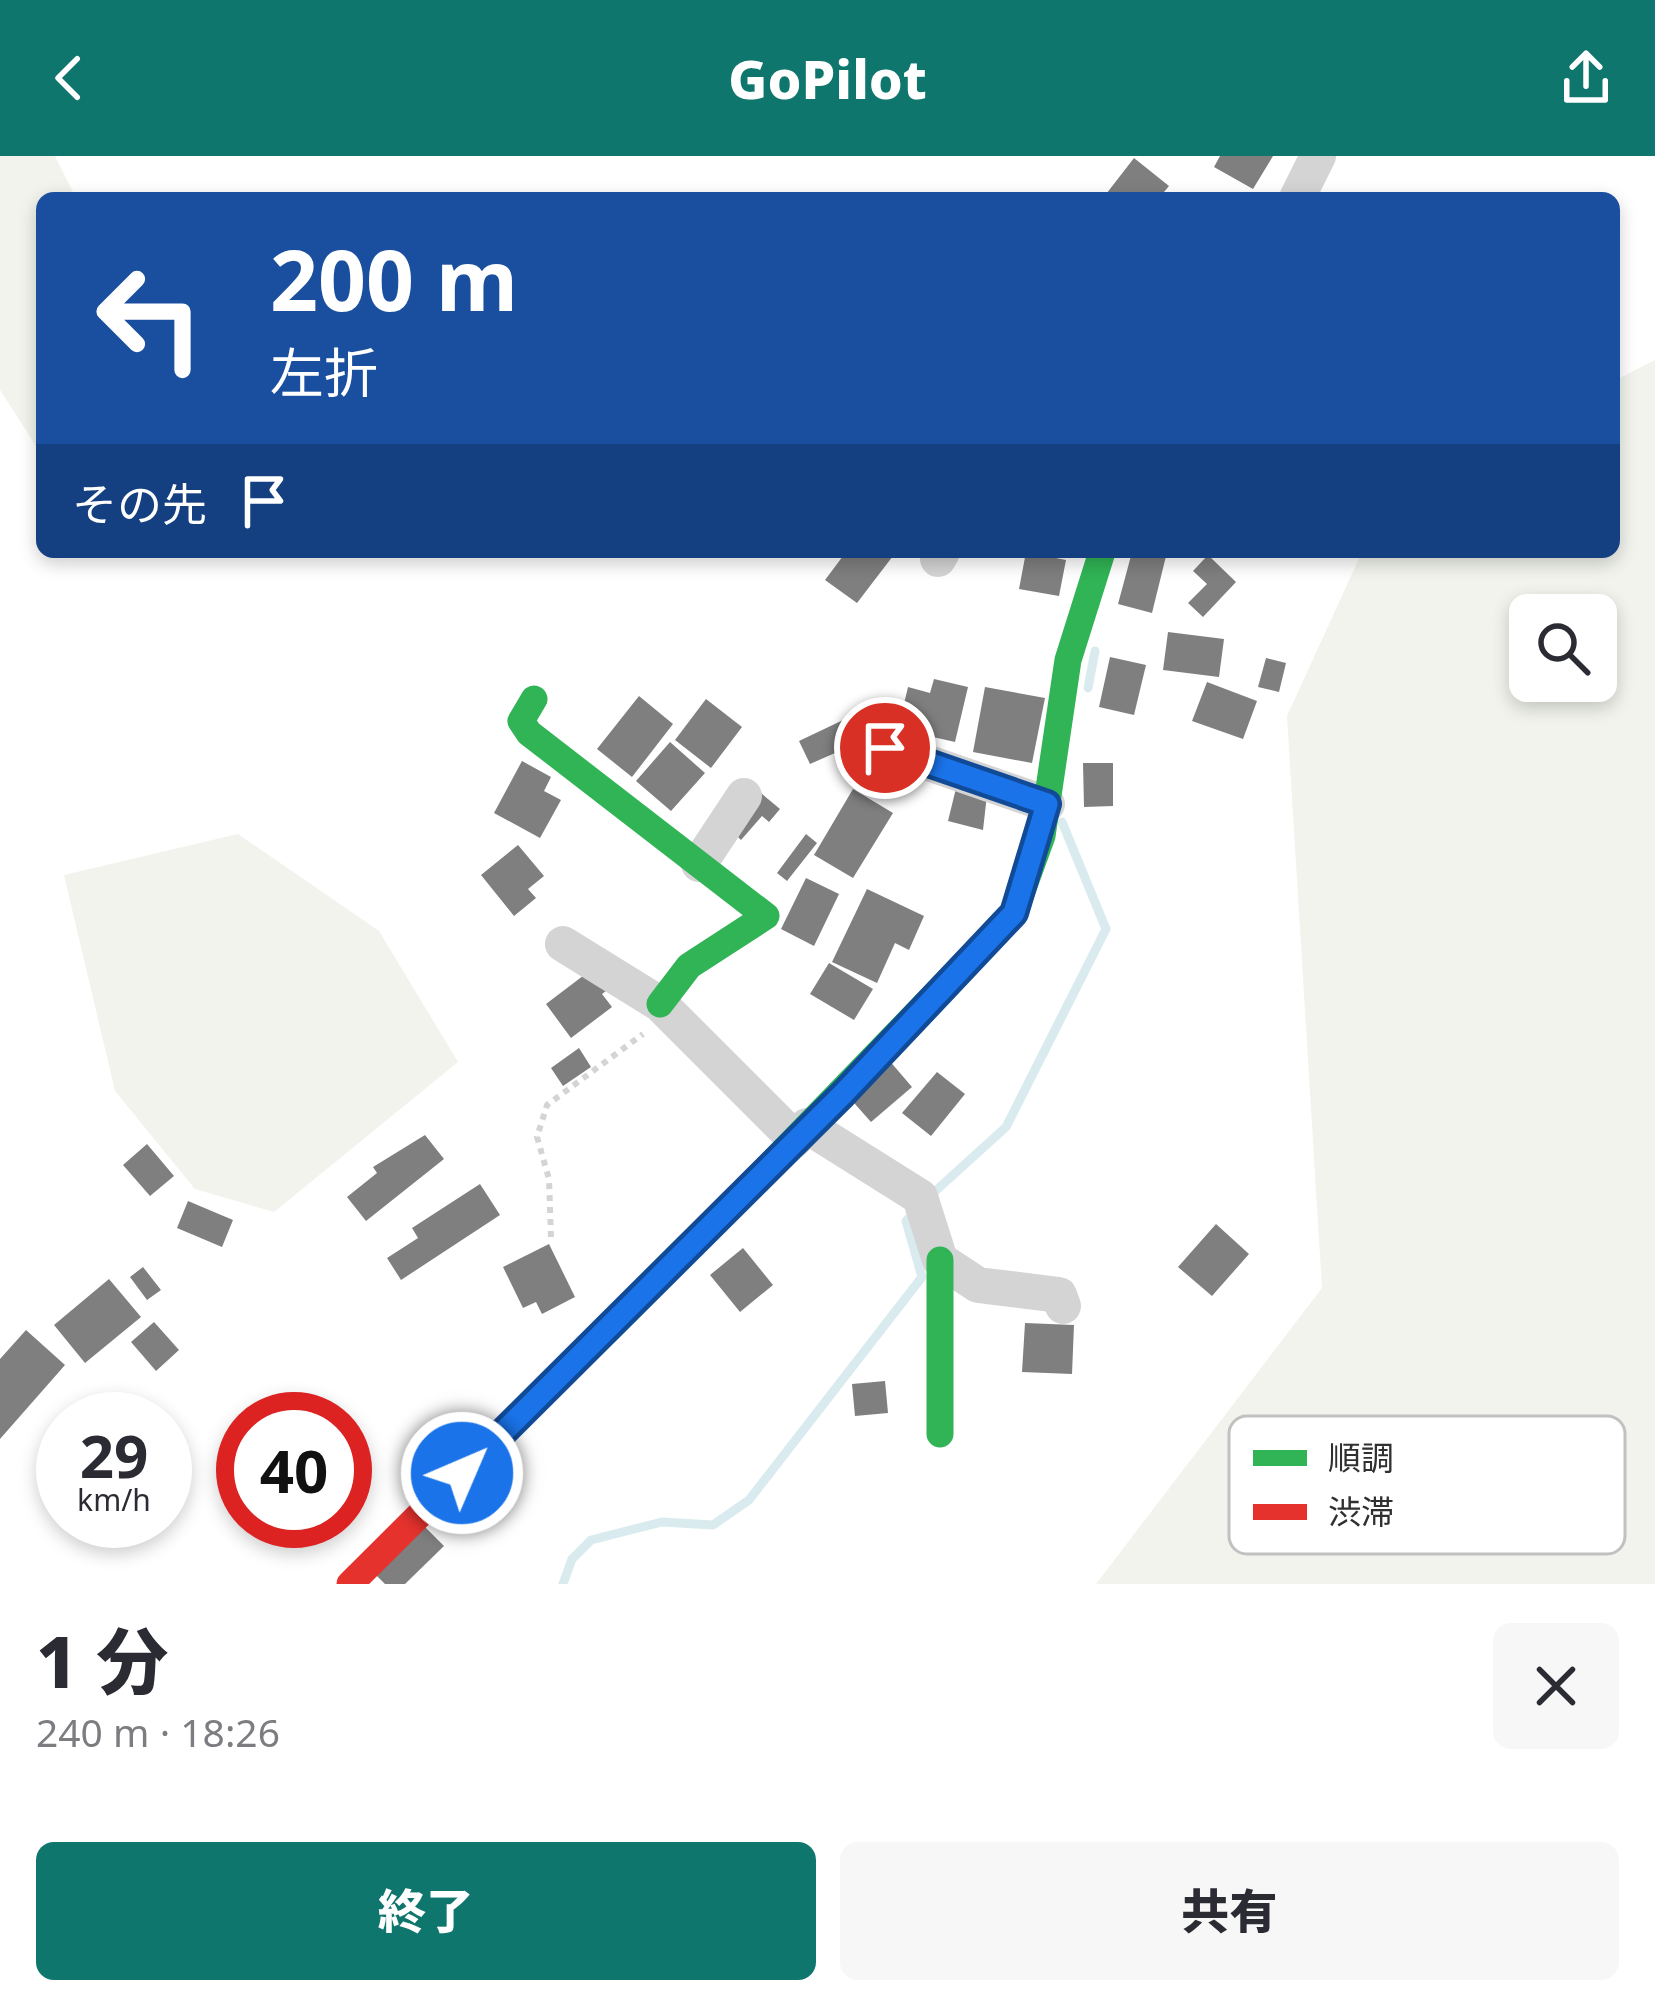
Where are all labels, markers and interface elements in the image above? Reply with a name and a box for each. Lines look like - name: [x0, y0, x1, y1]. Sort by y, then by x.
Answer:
- text: GoPilot: [728, 41, 927, 115]
- icon: back: [36, 45, 102, 111]
- icon: share: [1553, 45, 1619, 111]
- text: 200 m: [270, 221, 518, 336]
- icon: left: [72, 240, 228, 396]
- text: 左折: [270, 335, 378, 409]
- icon: arrive: [231, 468, 297, 534]
- text: その先: [72, 473, 207, 534]
- map controls: [1509, 594, 1617, 702]
- button: search: [1509, 594, 1617, 702]
- pin: [834, 697, 936, 799]
- icon: arrive: [852, 715, 918, 781]
- speed limit sign: 40: [216, 1392, 372, 1548]
- position arrow: [399, 1410, 525, 1536]
- text: 29: [80, 1414, 148, 1496]
- legend: [1229, 1416, 1625, 1554]
- text: 順調: [1328, 1435, 1394, 1480]
- text: km/h: [77, 1479, 151, 1520]
- text: 渋滞: [1328, 1489, 1394, 1534]
- text: 1 分: [36, 1611, 168, 1709]
- button: close: [1493, 1623, 1619, 1749]
- text: 240 m · 18:26: [36, 1705, 280, 1758]
- button: 終了: [36, 1842, 816, 1980]
- button: 共有: [840, 1842, 1619, 1980]

